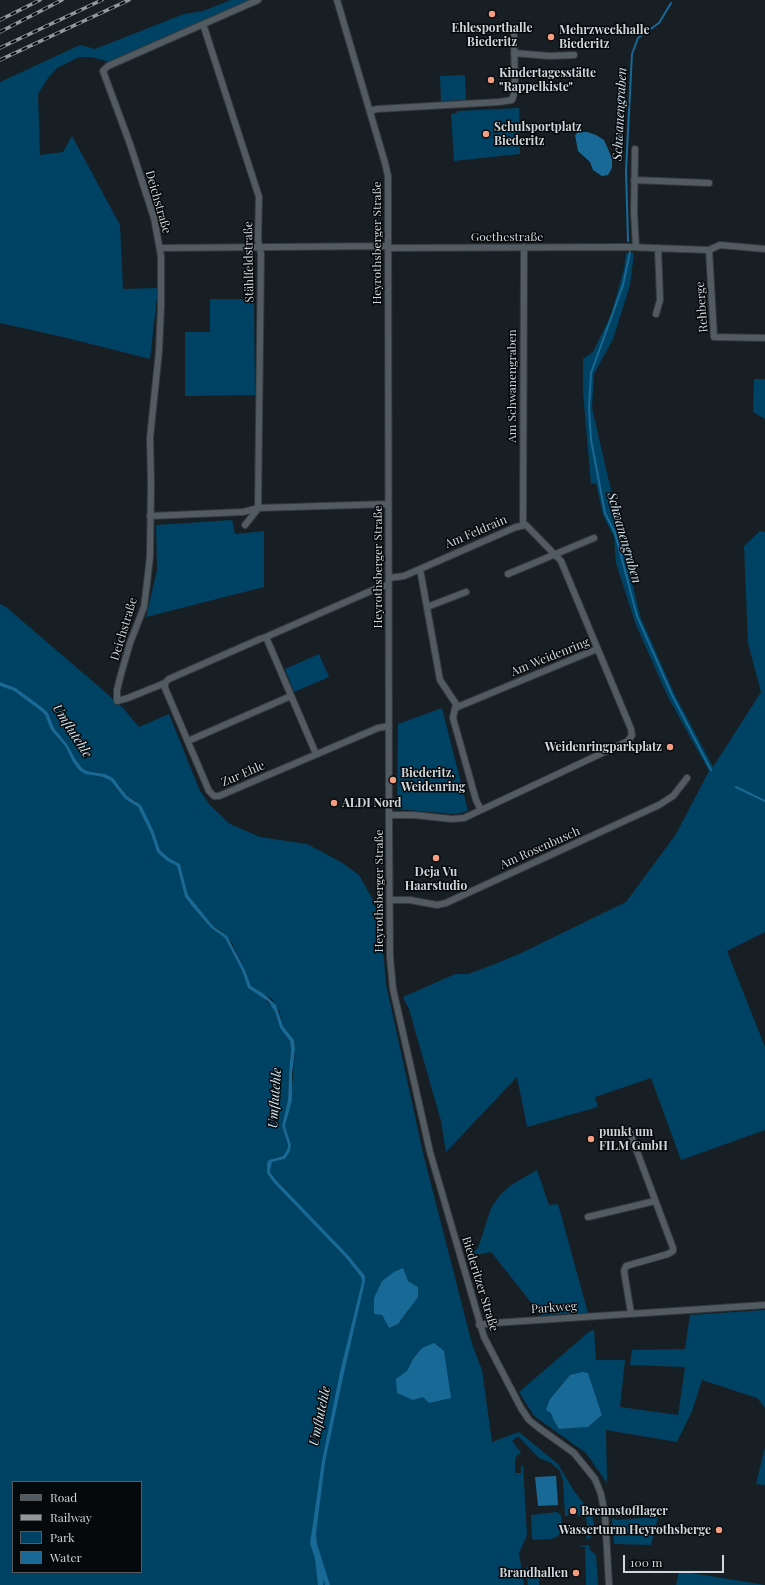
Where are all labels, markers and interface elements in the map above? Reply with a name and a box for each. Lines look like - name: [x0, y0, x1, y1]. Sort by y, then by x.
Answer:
- marker: Ehlesporthalle Biederitz: [487, 9, 497, 19]
- place label: Ehlesporthalle Biederitz: [452, 21, 532, 49]
- place label: Mehrzweckhalle Biederitz: [559, 23, 650, 51]
- marker: Mehrzweckhalle Biederitz: [546, 32, 556, 42]
- place label: Kindertagesstätte "Rappelkiste": [499, 66, 596, 94]
- water label: Schwanengraben: [610, 67, 630, 161]
- marker: Kindertagesstätte "Rappelkiste": [486, 75, 496, 85]
- place label: Schulsportplatz Biederitz: [494, 120, 582, 148]
- marker: Schulsportplatz Biederitz: [481, 129, 491, 139]
- street label: Deichstraße: [142, 169, 174, 235]
- street label: Heyrothsberger Straße: [370, 181, 384, 305]
- street label: Stählfeldstraße: [241, 221, 257, 303]
- street label: Goethestraße: [471, 230, 543, 244]
- street label: Rehberge: [693, 281, 711, 333]
- street label: Am Schwanengraben: [505, 329, 519, 443]
- water label: Schwanengraben: [604, 491, 644, 585]
- street label: Heyrothsberger Straße: [371, 505, 385, 629]
- street label: Am Feldrain: [443, 512, 509, 552]
- street label: Deichstraße: [108, 596, 140, 662]
- street label: Am Weidenring: [509, 635, 591, 679]
- water label: Umflutehle: [49, 701, 95, 761]
- place label: Weidenringparkplatz: [545, 740, 662, 754]
- marker: Weidenringparkplatz: [665, 742, 675, 752]
- street label: Zur Ehle: [219, 758, 267, 790]
- place label: Biederitz, Weidenring: [401, 766, 465, 794]
- marker: Biederitz, Weidenring: [388, 775, 398, 785]
- place label: ALDI Nord: [342, 796, 401, 810]
- marker: ALDI Nord: [329, 798, 339, 808]
- street label: Am Rosenbusch: [498, 824, 582, 872]
- street label: Heyrothsberger Straße: [372, 829, 386, 953]
- marker: Deja Vu Haarstudio: [431, 853, 441, 863]
- place label: Deja Vu Haarstudio: [405, 865, 467, 893]
- water label: Umflutehle: [265, 1067, 285, 1129]
- place label: punkt um FILM GmbH: [599, 1125, 668, 1153]
- marker: punkt um FILM GmbH: [586, 1134, 596, 1144]
- street label: Biederitzer Straße: [459, 1235, 501, 1333]
- street label: Parkweg: [530, 1299, 578, 1317]
- water label: Umflutehle: [306, 1385, 334, 1447]
- legend: [12, 1481, 142, 1573]
- text: Road: [50, 1489, 77, 1505]
- place label: Brennstofflager: [581, 1504, 668, 1518]
- marker: Brennstofflager: [568, 1506, 578, 1516]
- text: Railway: [50, 1509, 92, 1525]
- place label: Wasserturm Heyrothsberge: [559, 1523, 711, 1537]
- marker: Wasserturm Heyrothsberge: [714, 1525, 724, 1535]
- text: Park: [50, 1529, 75, 1545]
- scale bar: [625, 1547, 726, 1573]
- text: Water: [50, 1549, 82, 1565]
- text: 100 m: [630, 1554, 662, 1570]
- place label: Brandhallen: [499, 1566, 568, 1580]
- marker: Brandhallen: [571, 1568, 581, 1578]

